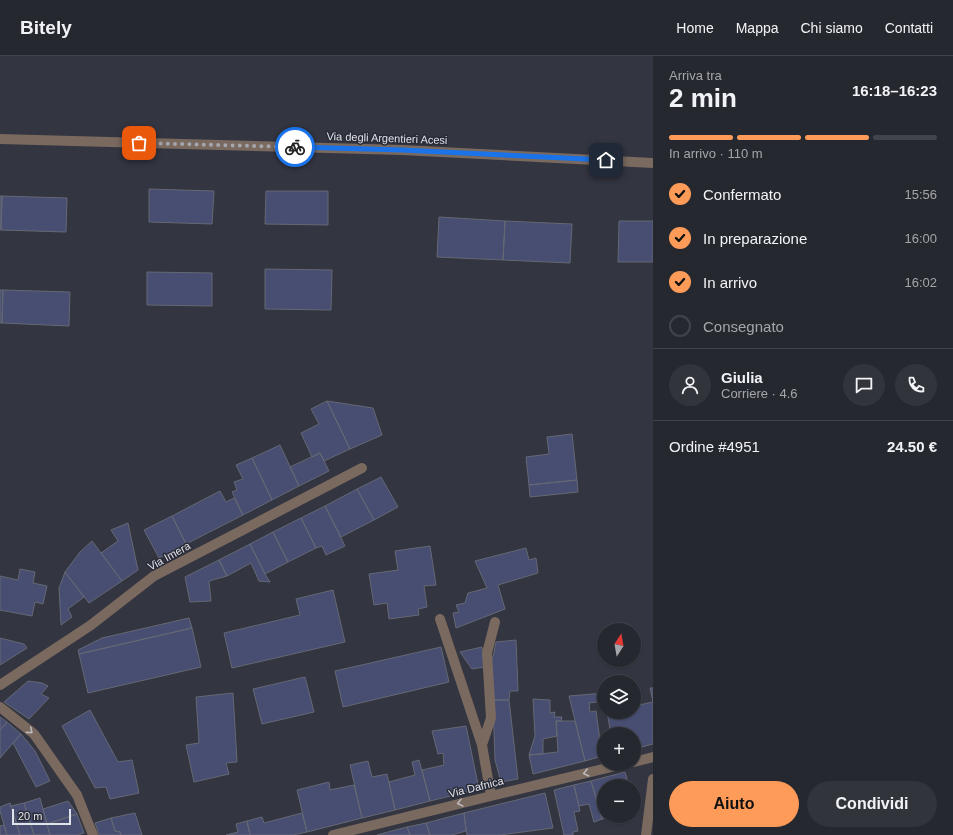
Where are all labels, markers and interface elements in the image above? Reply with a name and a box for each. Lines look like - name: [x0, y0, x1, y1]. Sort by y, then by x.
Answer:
- text: Bitely: [20, 17, 72, 38]
- text: Home: [676, 20, 714, 36]
- text: Mappa: [736, 20, 779, 36]
- text: Chi siamo: [801, 20, 863, 36]
- text: Contatti: [885, 20, 933, 36]
- text: Arriva tra: [669, 68, 722, 83]
- text: 16:18–16:23: [852, 82, 937, 99]
- text: 2 min: [669, 83, 737, 113]
- pin: [122, 126, 156, 160]
- courier: [275, 127, 315, 167]
- street label: Via degli Argentieri Acesi: [326, 130, 448, 146]
- icon: bag: [128, 132, 150, 154]
- icon: bike: [284, 136, 306, 158]
- pin: [589, 143, 623, 177]
- text: In arrivo · 110 m: [669, 146, 763, 161]
- icon: home: [595, 149, 617, 171]
- icon: check: [669, 183, 691, 205]
- text: Confermato: [703, 186, 781, 203]
- text: 15:56: [904, 187, 937, 202]
- icon: check: [669, 227, 691, 249]
- text: In preparazione: [703, 230, 807, 247]
- text: 16:00: [904, 231, 937, 246]
- icon: check: [669, 271, 691, 293]
- text: In arrivo: [703, 274, 757, 291]
- text: 16:02: [904, 275, 937, 290]
- text: Consegnato: [703, 318, 784, 335]
- button: person: [669, 364, 711, 406]
- button: chat: [843, 364, 885, 406]
- button: phone: [895, 364, 937, 406]
- text: Giulia: [721, 369, 763, 386]
- text: Corriere · 4.6: [721, 386, 798, 401]
- text: Ordine #4951: [669, 438, 760, 455]
- text: 24.50 €: [887, 438, 937, 455]
- street label: Via Imera: [146, 539, 193, 573]
- north arrow: [597, 623, 641, 667]
- map controls: [597, 623, 641, 823]
- button: layers: [597, 675, 641, 719]
- one-way arrow: [25, 727, 33, 734]
- button: +: [597, 727, 641, 771]
- one-way arrow: [583, 768, 590, 777]
- street label: Via Dafnica: [447, 774, 505, 800]
- button: −: [597, 779, 641, 823]
- button: Aiuto: [669, 781, 799, 827]
- button: Condividi: [807, 781, 937, 827]
- one-way arrow: [457, 799, 463, 807]
- scale bar: [12, 807, 71, 826]
- text: 20 m: [18, 810, 42, 822]

